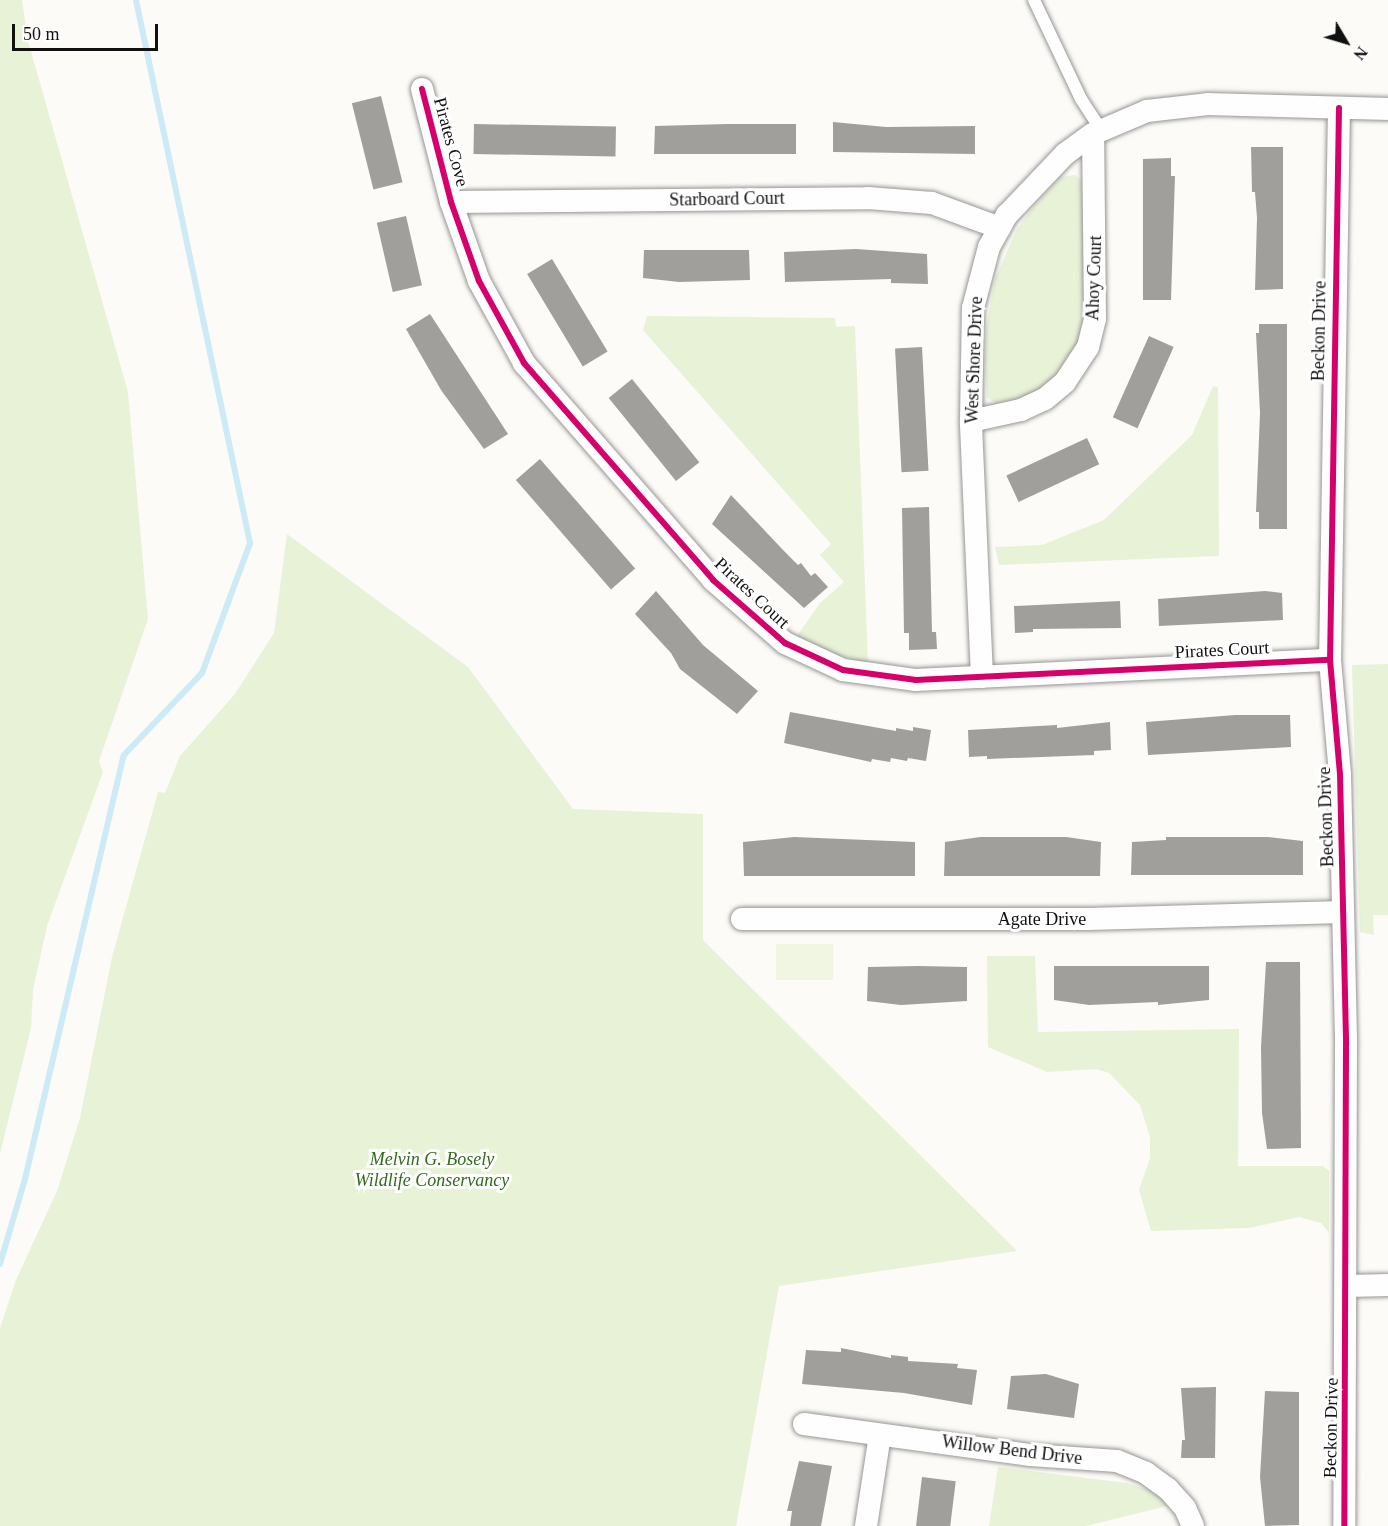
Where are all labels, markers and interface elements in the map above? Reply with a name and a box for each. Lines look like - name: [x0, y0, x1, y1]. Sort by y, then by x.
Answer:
- scale bar: [15, 12, 160, 50]
- north arrow: [1316, 12, 1376, 72]
- text: 50 m: [23, 24, 60, 44]
- text: N: [1350, 44, 1371, 63]
- street label: Pirates Cove: [429, 95, 473, 189]
- street label: Starboard Court: [669, 187, 785, 211]
- street label: Ahoy Court: [1082, 235, 1106, 321]
- street label: Beckon Drive: [1307, 281, 1331, 381]
- street label: West Shore Drive: [961, 296, 987, 424]
- street label: Pirates Court: [710, 553, 794, 633]
- street label: Pirates Court: [1174, 637, 1270, 663]
- street label: Beckon Drive: [1313, 766, 1339, 868]
- street label: Agate Drive: [998, 908, 1086, 930]
- park label: Melvin G. Bosely Wildlife Conservancy: [355, 1149, 509, 1192]
- street label: Beckon Drive: [1319, 1378, 1343, 1478]
- street label: Willow Bend Drive: [941, 1431, 1083, 1469]

